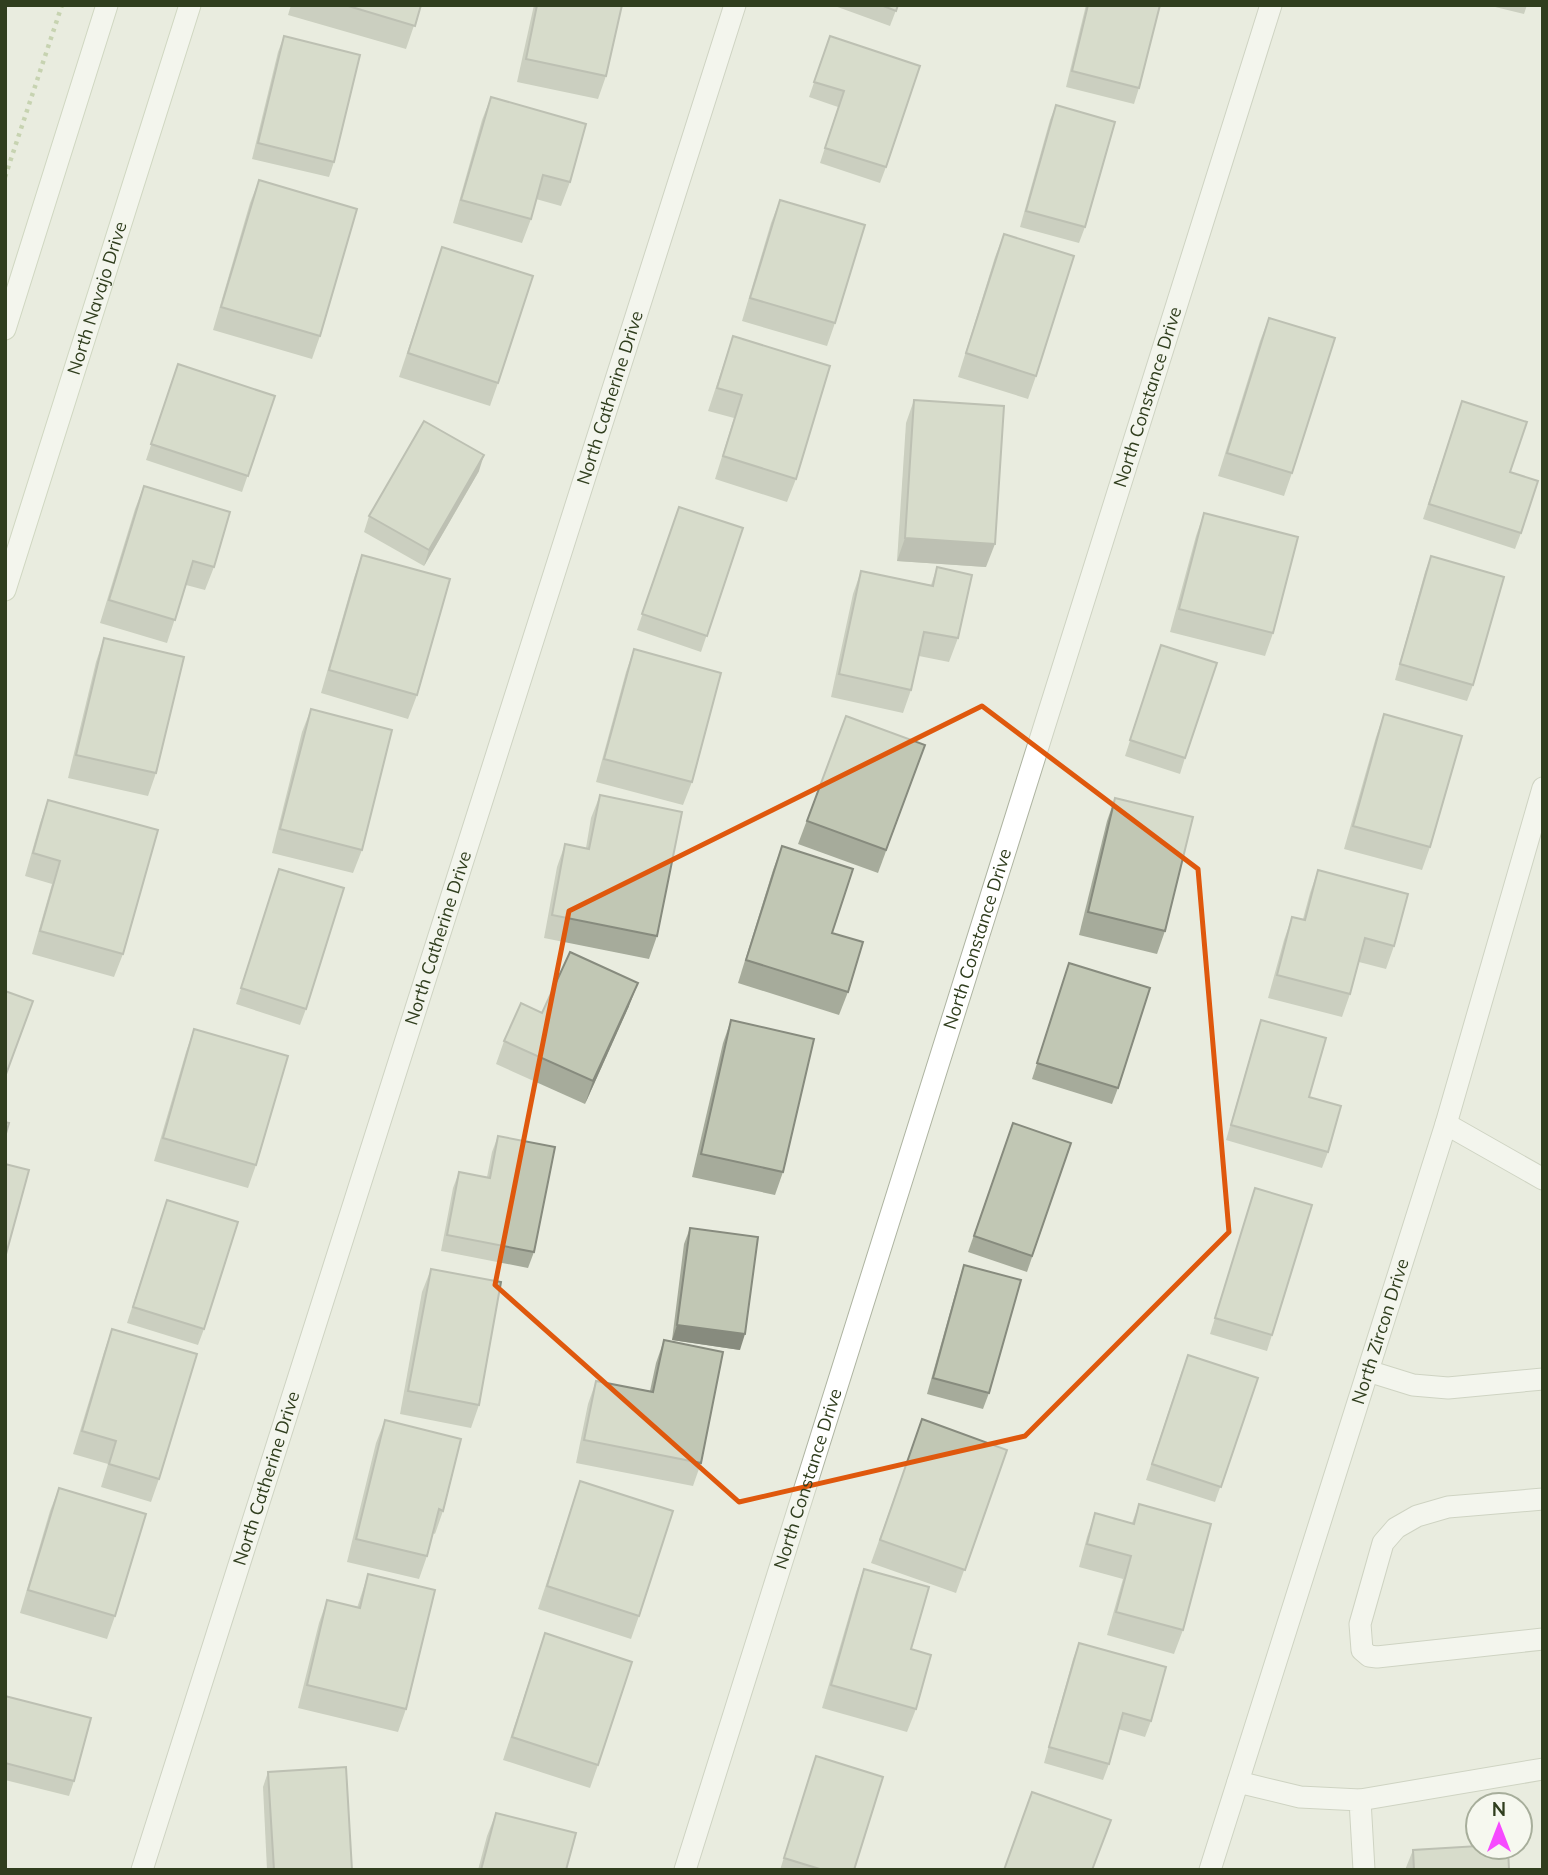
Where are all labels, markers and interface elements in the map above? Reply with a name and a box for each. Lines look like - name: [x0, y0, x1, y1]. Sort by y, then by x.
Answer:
- street label: North Navajo Drive: [62, 219, 132, 378]
- street label: North Constance Drive: [1108, 304, 1187, 490]
- street label: North Catherine Drive: [571, 308, 648, 487]
- street label: North Constance Drive: [938, 846, 1016, 1032]
- street label: North Catherine Drive: [399, 848, 476, 1028]
- street label: North Zircon Drive: [1346, 1255, 1414, 1407]
- street label: North Constance Drive: [768, 1386, 847, 1572]
- street label: North Catherine Drive: [228, 1388, 304, 1568]
- north arrow: [1464, 1791, 1534, 1861]
- text: N: [1492, 1797, 1506, 1821]

